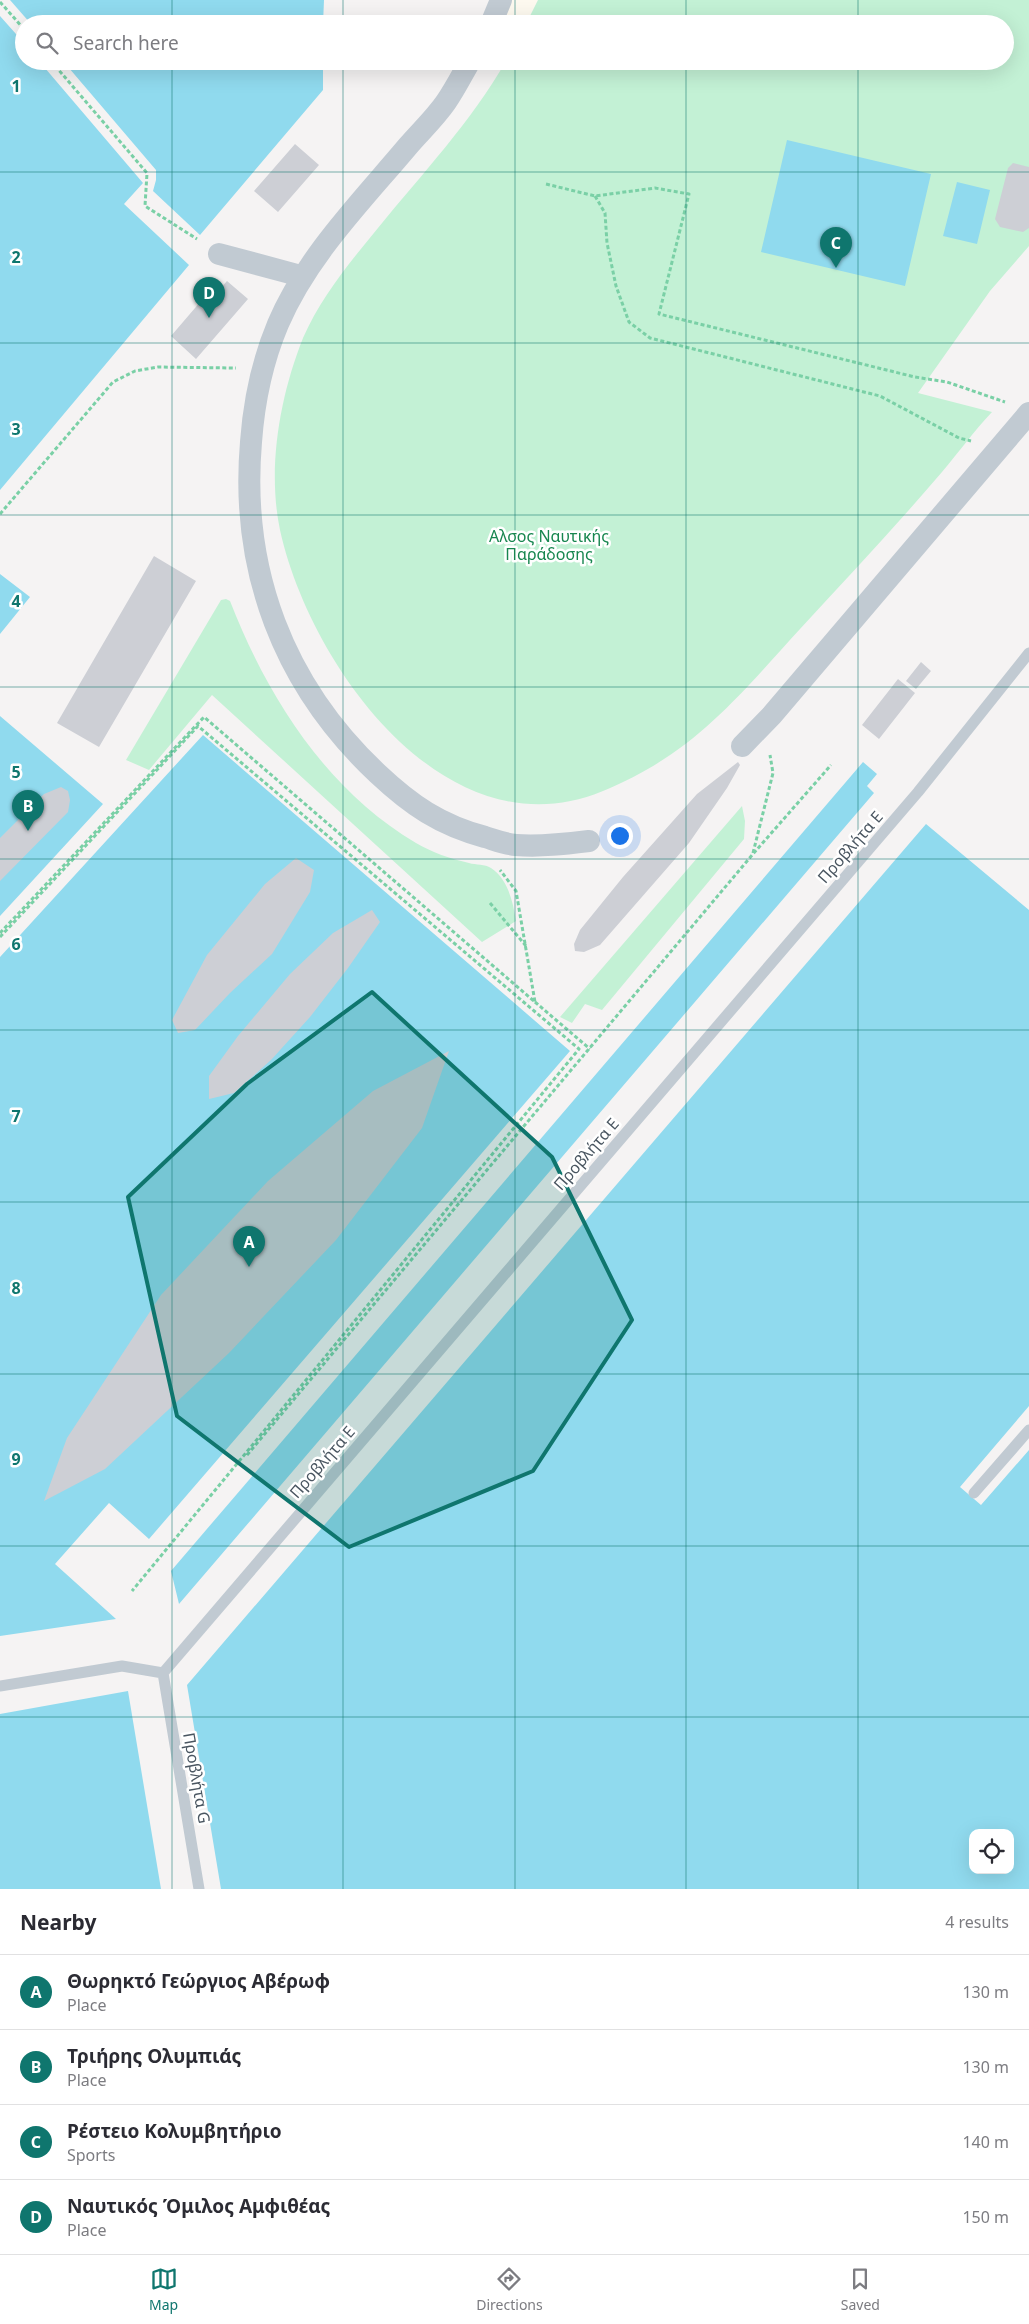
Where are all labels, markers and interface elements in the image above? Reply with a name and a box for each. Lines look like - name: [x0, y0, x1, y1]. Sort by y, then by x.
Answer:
- search box: [15, 15, 1014, 70]
- icon: search: [33, 29, 61, 57]
- text: Search here: [73, 30, 179, 56]
- text: 1: [11, 75, 21, 97]
- pin: C: [820, 227, 852, 268]
- text: 2: [11, 246, 21, 268]
- pin: D: [193, 277, 225, 318]
- text: 3: [11, 418, 21, 440]
- park label: Αλσος Ναυτικής Παράδοσης: [489, 525, 609, 565]
- text: 4: [11, 590, 21, 612]
- text: 5: [11, 761, 21, 783]
- pin: B: [12, 790, 44, 831]
- street label: Προβλήτα E: [812, 806, 888, 888]
- your location: [607, 823, 633, 849]
- text: 6: [11, 933, 21, 955]
- text: 7: [11, 1105, 21, 1127]
- street label: Προβλήτα E: [548, 1113, 624, 1195]
- pin: A: [233, 1226, 265, 1267]
- text: 8: [11, 1277, 21, 1299]
- street label: Προβλήτα E: [284, 1421, 360, 1503]
- text: 9: [11, 1448, 21, 1470]
- street label: Προβλήτα G: [178, 1731, 216, 1825]
- map controls: [969, 1829, 1014, 1874]
- button: locate: [969, 1829, 1014, 1874]
- text: Nearby: [20, 1908, 96, 1936]
- text: 4 results: [945, 1911, 1009, 1933]
- text: Θωρηκτό Γεώργιος Αβέρωφ: [67, 1968, 330, 1994]
- text: A: [30, 1981, 42, 2003]
- text: 130 m: [962, 1981, 1009, 2003]
- text: Place: [67, 1994, 107, 2016]
- text: Τριήρης Ολυμπιάς: [67, 2043, 241, 2069]
- text: B: [31, 2056, 41, 2078]
- text: 130 m: [962, 2056, 1009, 2078]
- text: Place: [67, 2069, 107, 2091]
- text: Ρέστειο Κολυμβητήριο: [67, 2118, 282, 2144]
- text: C: [31, 2131, 41, 2153]
- text: 140 m: [962, 2131, 1009, 2153]
- text: Sports: [67, 2144, 115, 2166]
- text: Ναυτικός Όμιλος Αμφιθέας: [67, 2193, 330, 2219]
- text: D: [30, 2206, 42, 2228]
- text: 150 m: [962, 2206, 1009, 2228]
- text: Place: [67, 2219, 107, 2241]
- tab: Map: [149, 2265, 178, 2314]
- tab: Directions: [476, 2265, 543, 2314]
- tab: Saved: [841, 2265, 880, 2314]

